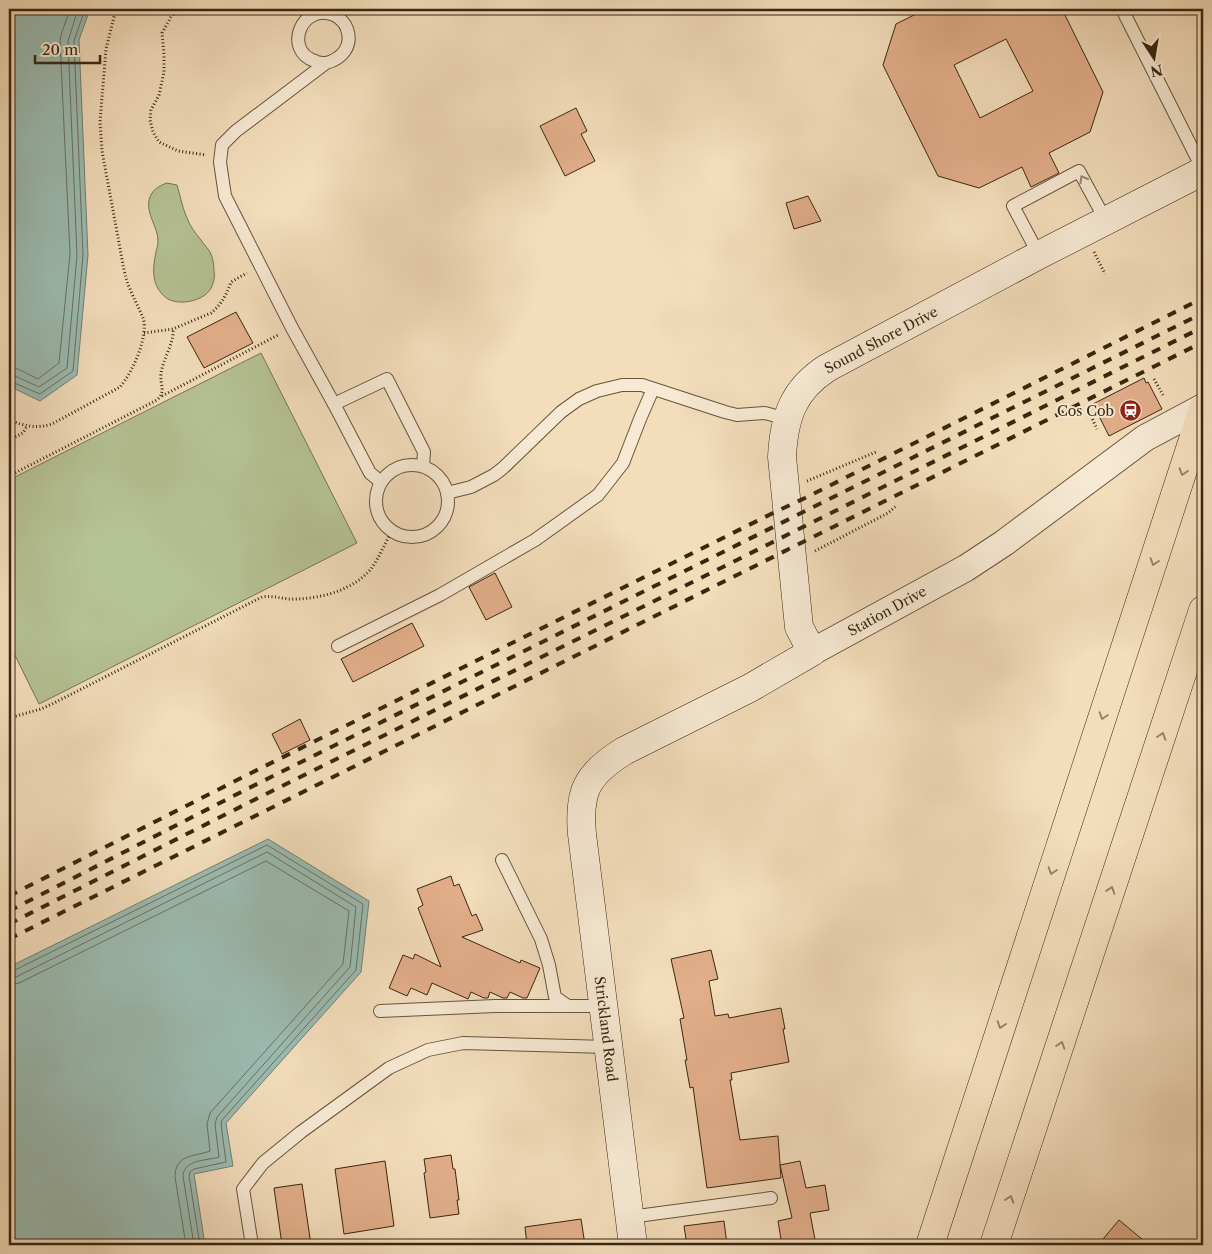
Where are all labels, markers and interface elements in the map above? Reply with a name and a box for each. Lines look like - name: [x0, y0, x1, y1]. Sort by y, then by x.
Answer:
- scale bar: [35, 32, 100, 64]
- north arrow: [1130, 32, 1180, 82]
- text: 20 m: [42, 40, 78, 59]
- text: N: [1149, 61, 1165, 81]
- one-way arrow: [1079, 175, 1089, 184]
- street label: Sound Shore Drive: [821, 302, 941, 378]
- station icon: Cos Cob: [1118, 399, 1142, 423]
- place label: Cos Cob: [1057, 402, 1114, 420]
- one-way arrow: [1179, 467, 1189, 475]
- one-way arrow: [1149, 557, 1159, 566]
- street label: Station Drive: [844, 582, 930, 640]
- one-way arrow: [1099, 712, 1109, 720]
- one-way arrow: [1156, 732, 1166, 741]
- one-way arrow: [1048, 866, 1058, 874]
- one-way arrow: [1106, 887, 1116, 895]
- street label: Strickland Road: [591, 975, 621, 1083]
- one-way arrow: [997, 1020, 1007, 1029]
- one-way arrow: [1055, 1041, 1065, 1049]
- one-way arrow: [1004, 1195, 1014, 1204]

